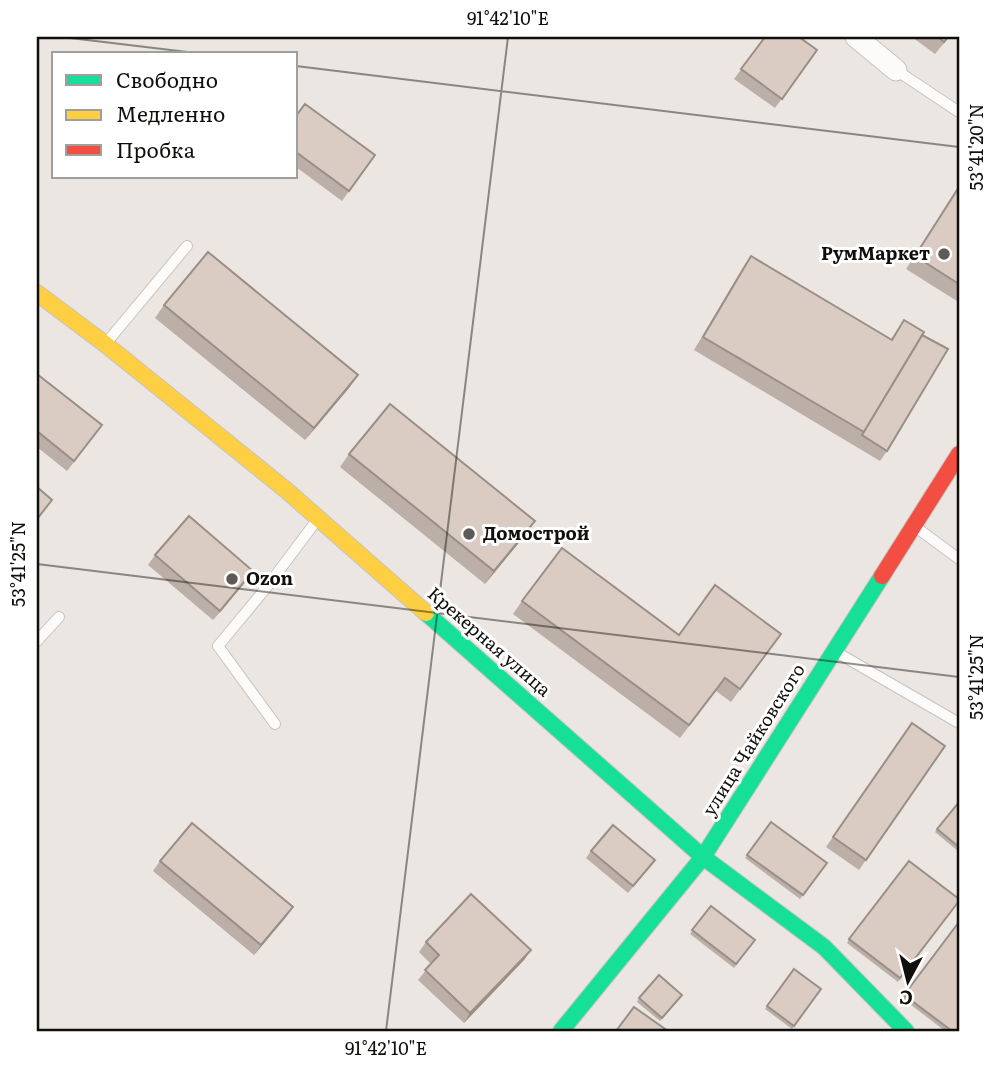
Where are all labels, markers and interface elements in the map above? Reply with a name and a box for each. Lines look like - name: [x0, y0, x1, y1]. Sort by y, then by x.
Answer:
- text: 91°42'10"E: [467, 4, 549, 31]
- legend: [52, 52, 298, 178]
- text: Свободно: [116, 63, 218, 94]
- text: Медленно: [116, 97, 225, 128]
- text: 53°41'20"N: [962, 103, 989, 191]
- text: Пробка: [116, 133, 196, 164]
- place label: РумМаркет: [821, 239, 930, 266]
- marker: РумМаркет: [936, 246, 952, 262]
- place label: Домострой: [483, 519, 590, 546]
- text: 53°41'25"N: [4, 521, 31, 607]
- marker: Домострой: [461, 526, 477, 542]
- place label: Ozon: [246, 564, 293, 591]
- marker: Ozon: [224, 571, 240, 587]
- street label: Крекерная улица: [422, 580, 558, 702]
- text: 53°41'25"N: [962, 634, 989, 720]
- street label: улица Чайковского: [695, 658, 811, 821]
- north arrow: [874, 946, 944, 1016]
- text: С: [897, 984, 914, 1014]
- text: 91°42'10"E: [345, 1034, 427, 1061]

